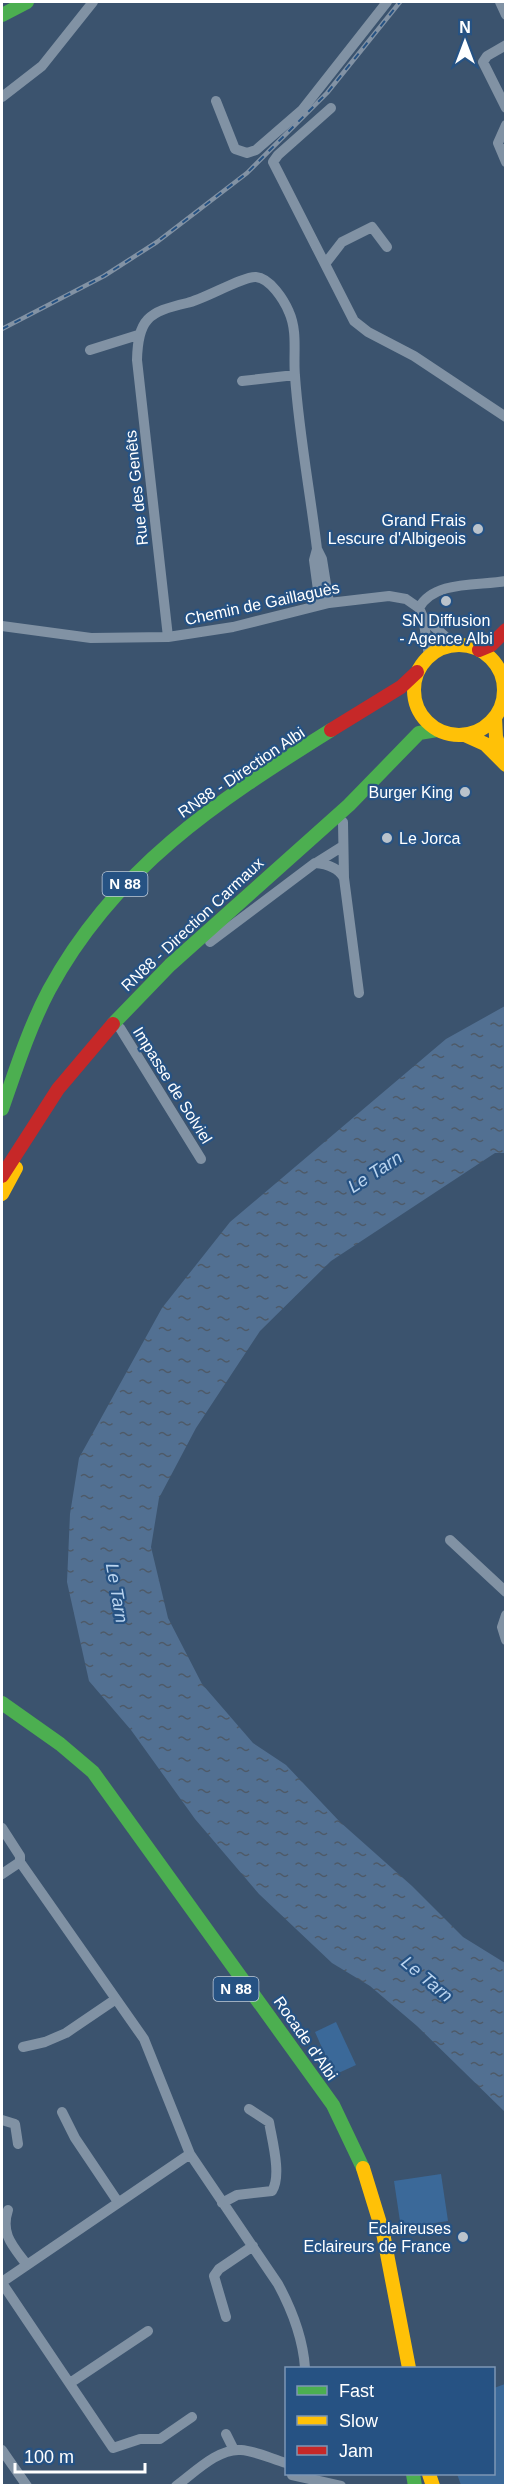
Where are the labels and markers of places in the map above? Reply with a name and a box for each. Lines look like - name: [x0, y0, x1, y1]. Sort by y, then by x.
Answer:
- place label: Grand Frais Lescure d'Albigeois: [328, 512, 466, 547]
- marker: Grand Frais Lescure d'Albigeois: [471, 522, 485, 536]
- marker: SN Diffusion - Agence Albi: [439, 594, 453, 608]
- place label: SN Diffusion - Agence Albi: [399, 612, 493, 647]
- place label: Burger King: [369, 784, 453, 801]
- marker: Burger King: [458, 785, 472, 799]
- place label: Le Jorca: [399, 830, 460, 847]
- marker: Le Jorca: [380, 831, 394, 845]
- place label: Eclaireuses Eclaireurs de France: [303, 2220, 451, 2255]
- marker: Eclaireuses Eclaireurs de France: [456, 2230, 470, 2244]

